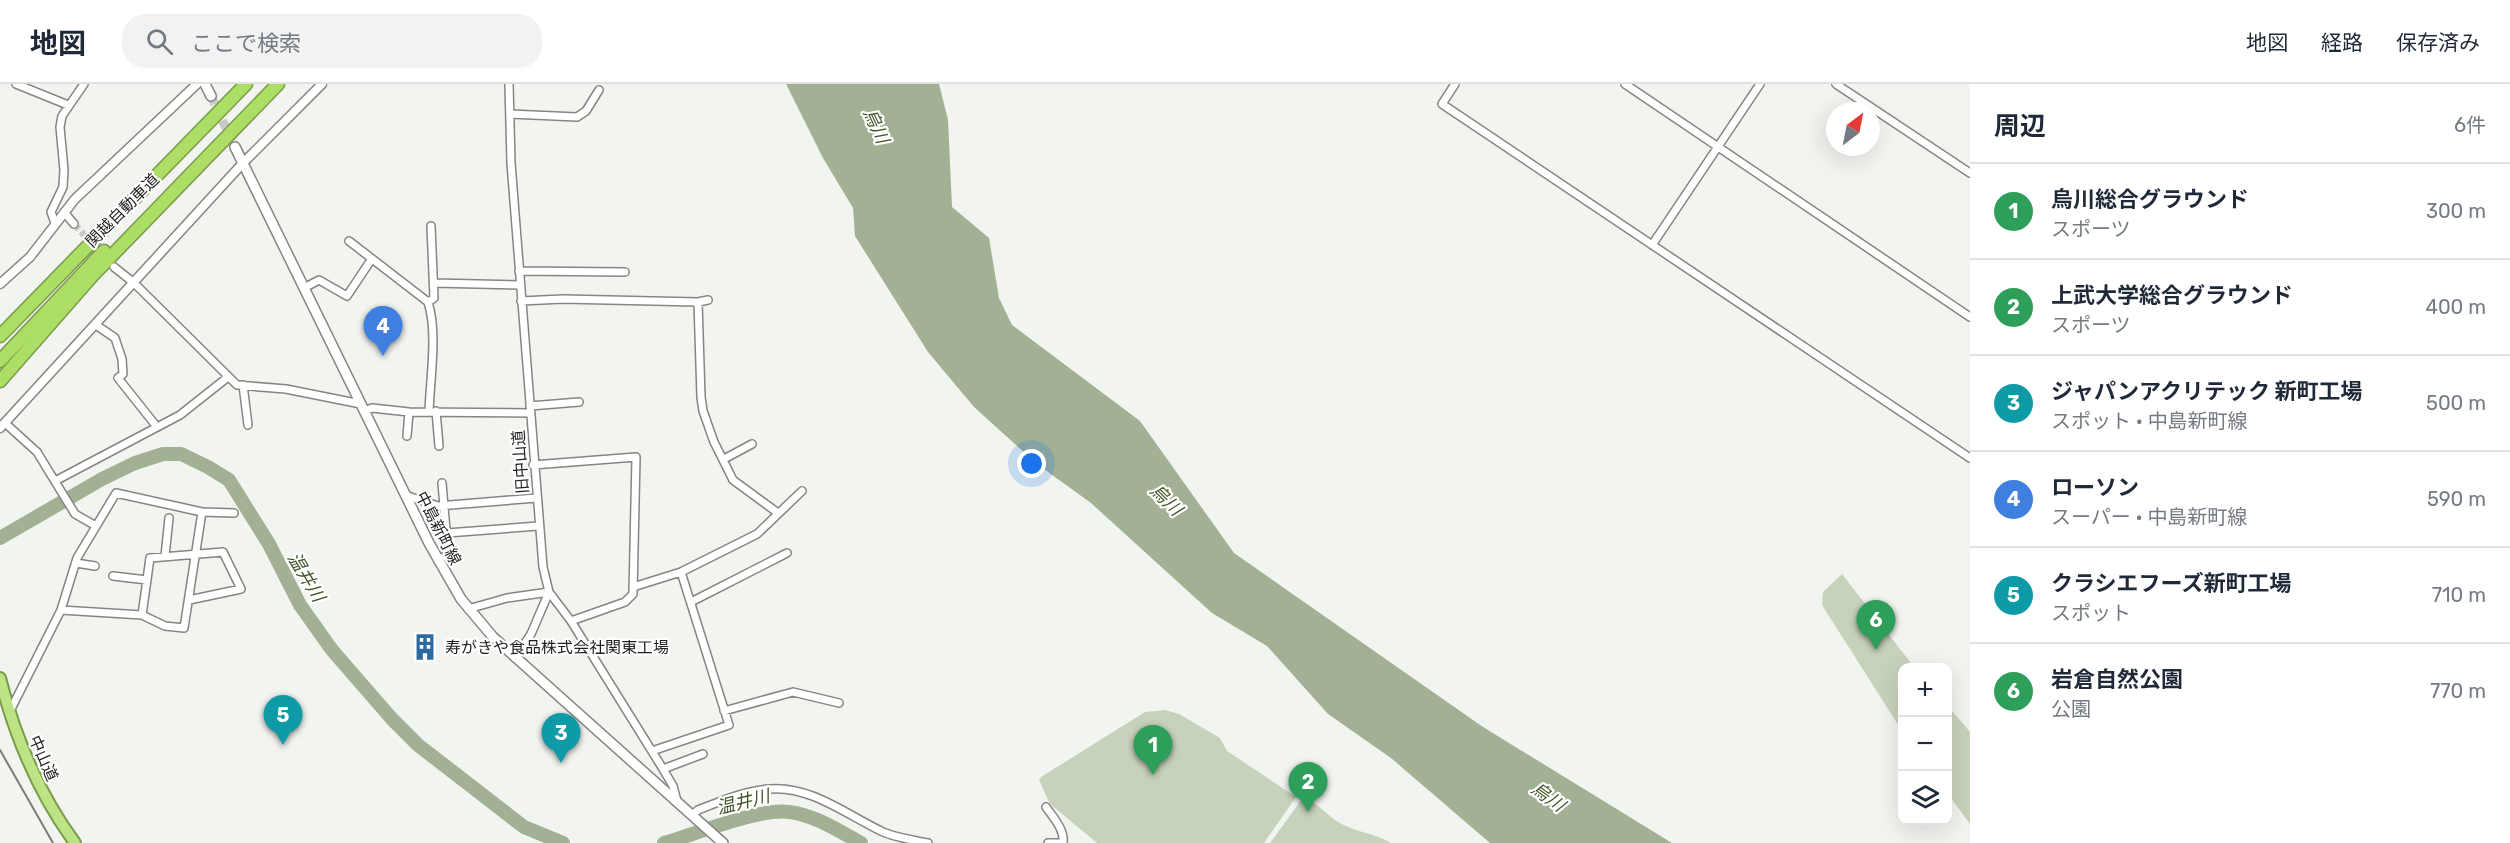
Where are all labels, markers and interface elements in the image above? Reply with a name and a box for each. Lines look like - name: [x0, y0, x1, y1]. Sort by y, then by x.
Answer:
- search box: [122, 14, 542, 68]
- icon: search: [143, 25, 176, 58]
- text: 地図: [30, 27, 86, 60]
- text: ここで検索: [191, 30, 301, 57]
- text: 地図: [2246, 30, 2288, 55]
- text: 経路: [2321, 30, 2363, 55]
- text: 保存済み: [2396, 30, 2480, 55]
- north arrow: [1826, 102, 1880, 156]
- water label: 烏川: [858, 105, 894, 149]
- text: 周辺: [1994, 111, 2046, 142]
- text: 6件: [2454, 113, 2486, 137]
- street label: 関越自動車道: [82, 170, 163, 251]
- text: 烏川総合グラウンド: [2051, 186, 2249, 213]
- text: 1: [2009, 199, 2018, 223]
- text: 300 m: [2426, 199, 2486, 223]
- text: スポーツ: [2051, 217, 2131, 241]
- text: 上武大学総合グラウンド: [2051, 282, 2293, 309]
- text: 2: [2007, 295, 2020, 319]
- text: 400 m: [2426, 295, 2486, 319]
- pin: 4: [364, 306, 403, 356]
- text: スポーツ: [2051, 313, 2131, 337]
- text: ジャパンアクリテック 新町工場: [2051, 378, 2363, 405]
- text: 3: [2007, 391, 2020, 415]
- text: 500 m: [2426, 391, 2486, 415]
- text: スポット · 中島新町線: [2051, 409, 2247, 433]
- street label: 旧中山道: [509, 429, 532, 495]
- your location: [1017, 449, 1046, 478]
- text: ローソン: [2051, 474, 2139, 501]
- water label: 烏川: [1145, 480, 1188, 522]
- text: 4: [2007, 487, 2020, 511]
- text: 590 m: [2427, 487, 2486, 511]
- street label: 中島新町線: [412, 488, 465, 568]
- text: スーパー · 中島新町線: [2051, 505, 2247, 529]
- water label: 温井川: [283, 548, 330, 608]
- text: クラシエフーズ新町工場: [2051, 570, 2291, 597]
- text: 5: [2007, 583, 2020, 607]
- text: 710 m: [2432, 583, 2486, 607]
- pin: 6: [1856, 600, 1896, 650]
- text: スポット: [2051, 601, 2131, 625]
- building icon: 寿がきや食品株式会社関東工場: [410, 632, 440, 662]
- place label: 寿がきや食品株式会社関東工場: [445, 638, 669, 657]
- map controls: [1898, 663, 1952, 825]
- button: +: [1898, 663, 1952, 717]
- text: 岩倉自然公園: [2051, 666, 2183, 693]
- text: 6: [2007, 679, 2020, 703]
- text: 770 m: [2430, 679, 2486, 703]
- pin: 5: [264, 696, 302, 745]
- text: 公園: [2051, 697, 2091, 721]
- pin: 3: [542, 714, 580, 763]
- button: −: [1898, 717, 1952, 771]
- pin: 1: [1134, 726, 1172, 775]
- street label: 中山道: [25, 732, 62, 784]
- pin: 2: [1288, 762, 1328, 812]
- button: layers: [1898, 771, 1952, 825]
- water label: 烏川: [1527, 778, 1571, 818]
- water label: 温井川: [714, 784, 774, 819]

